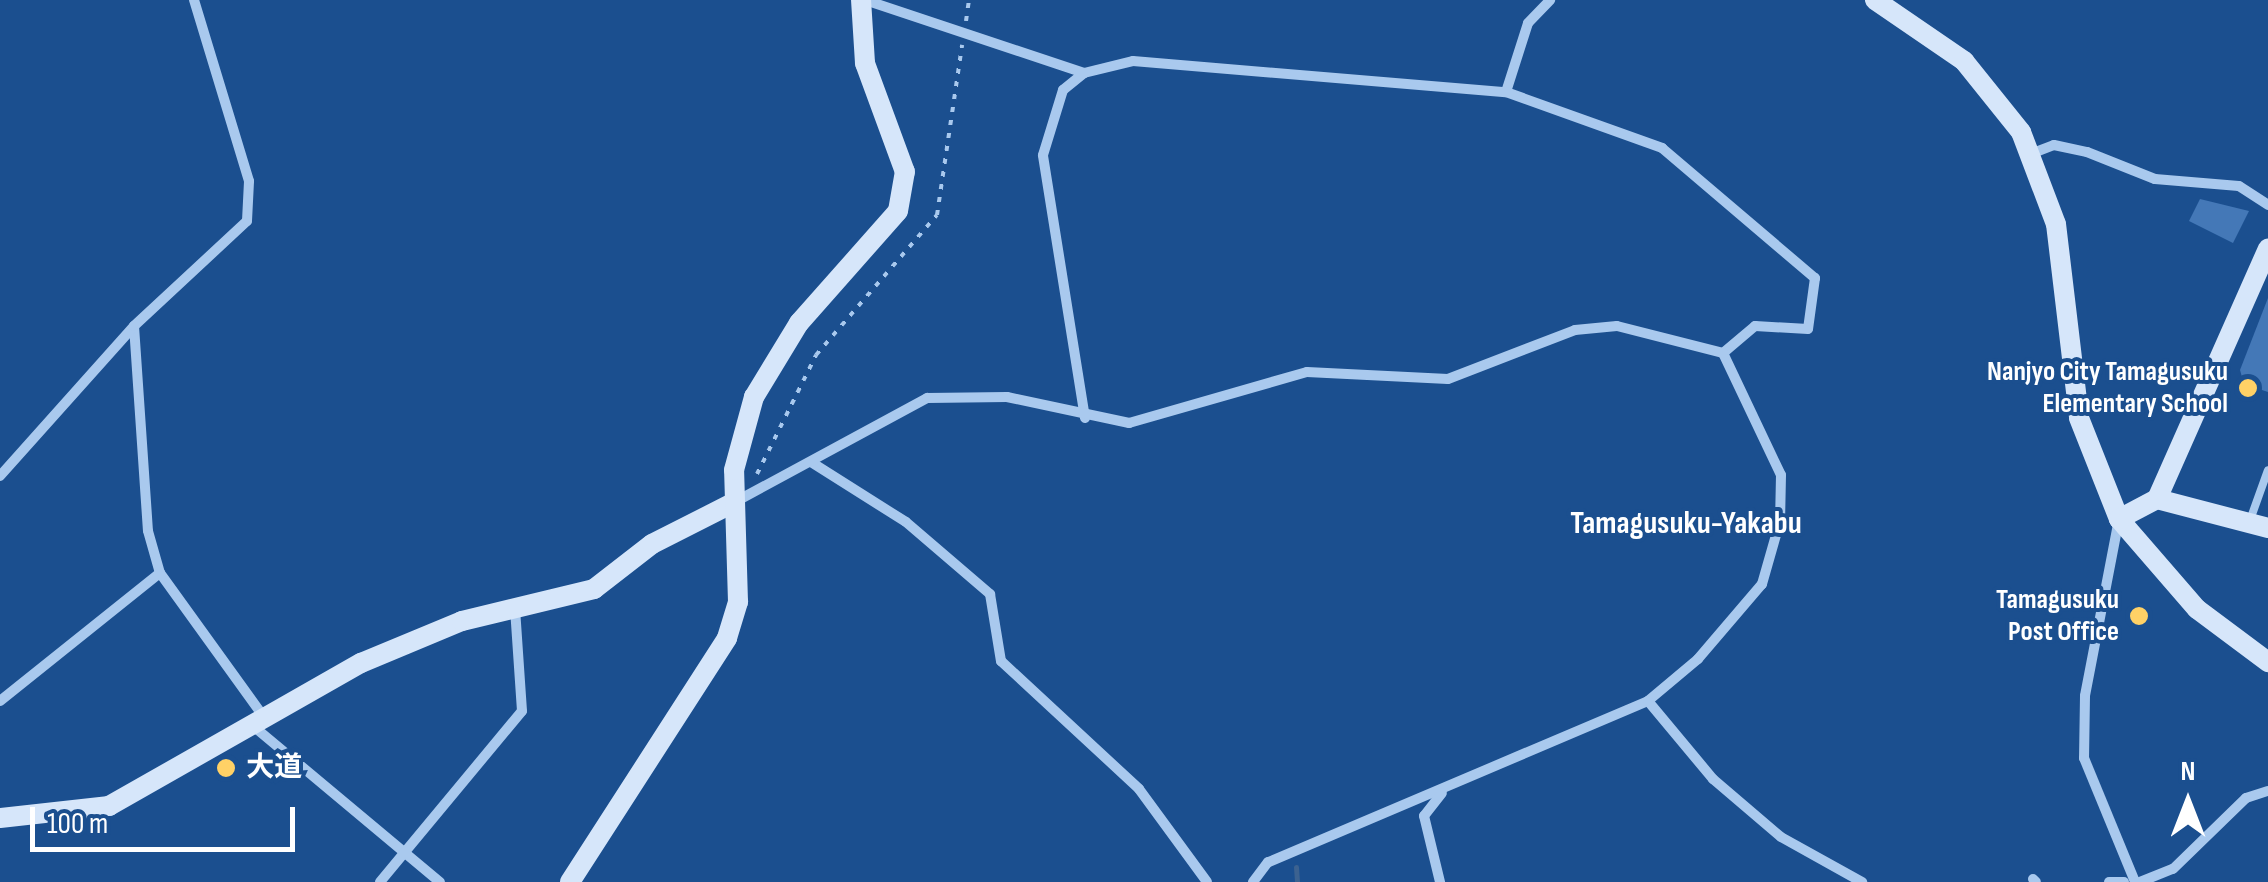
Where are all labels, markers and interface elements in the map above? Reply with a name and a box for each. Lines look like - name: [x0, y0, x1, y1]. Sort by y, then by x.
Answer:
- place label: Nanjyo City Tamagusuku Elementary School: [1987, 355, 2228, 421]
- marker: Nanjyo City Tamagusuku Elementary School: [2237, 377, 2259, 399]
- district label: Tamagusuku-Yakabu: [1570, 505, 1802, 543]
- place label: Tamagusuku Post Office: [1996, 583, 2119, 649]
- marker: Tamagusuku Post Office: [2128, 605, 2150, 627]
- place label: 大道: [246, 751, 302, 785]
- north arrow: [2138, 752, 2238, 852]
- text: N: [2181, 755, 2195, 788]
- marker: 大道: [215, 757, 237, 779]
- scale bar: [35, 787, 300, 849]
- text: 100 m: [47, 806, 108, 842]

